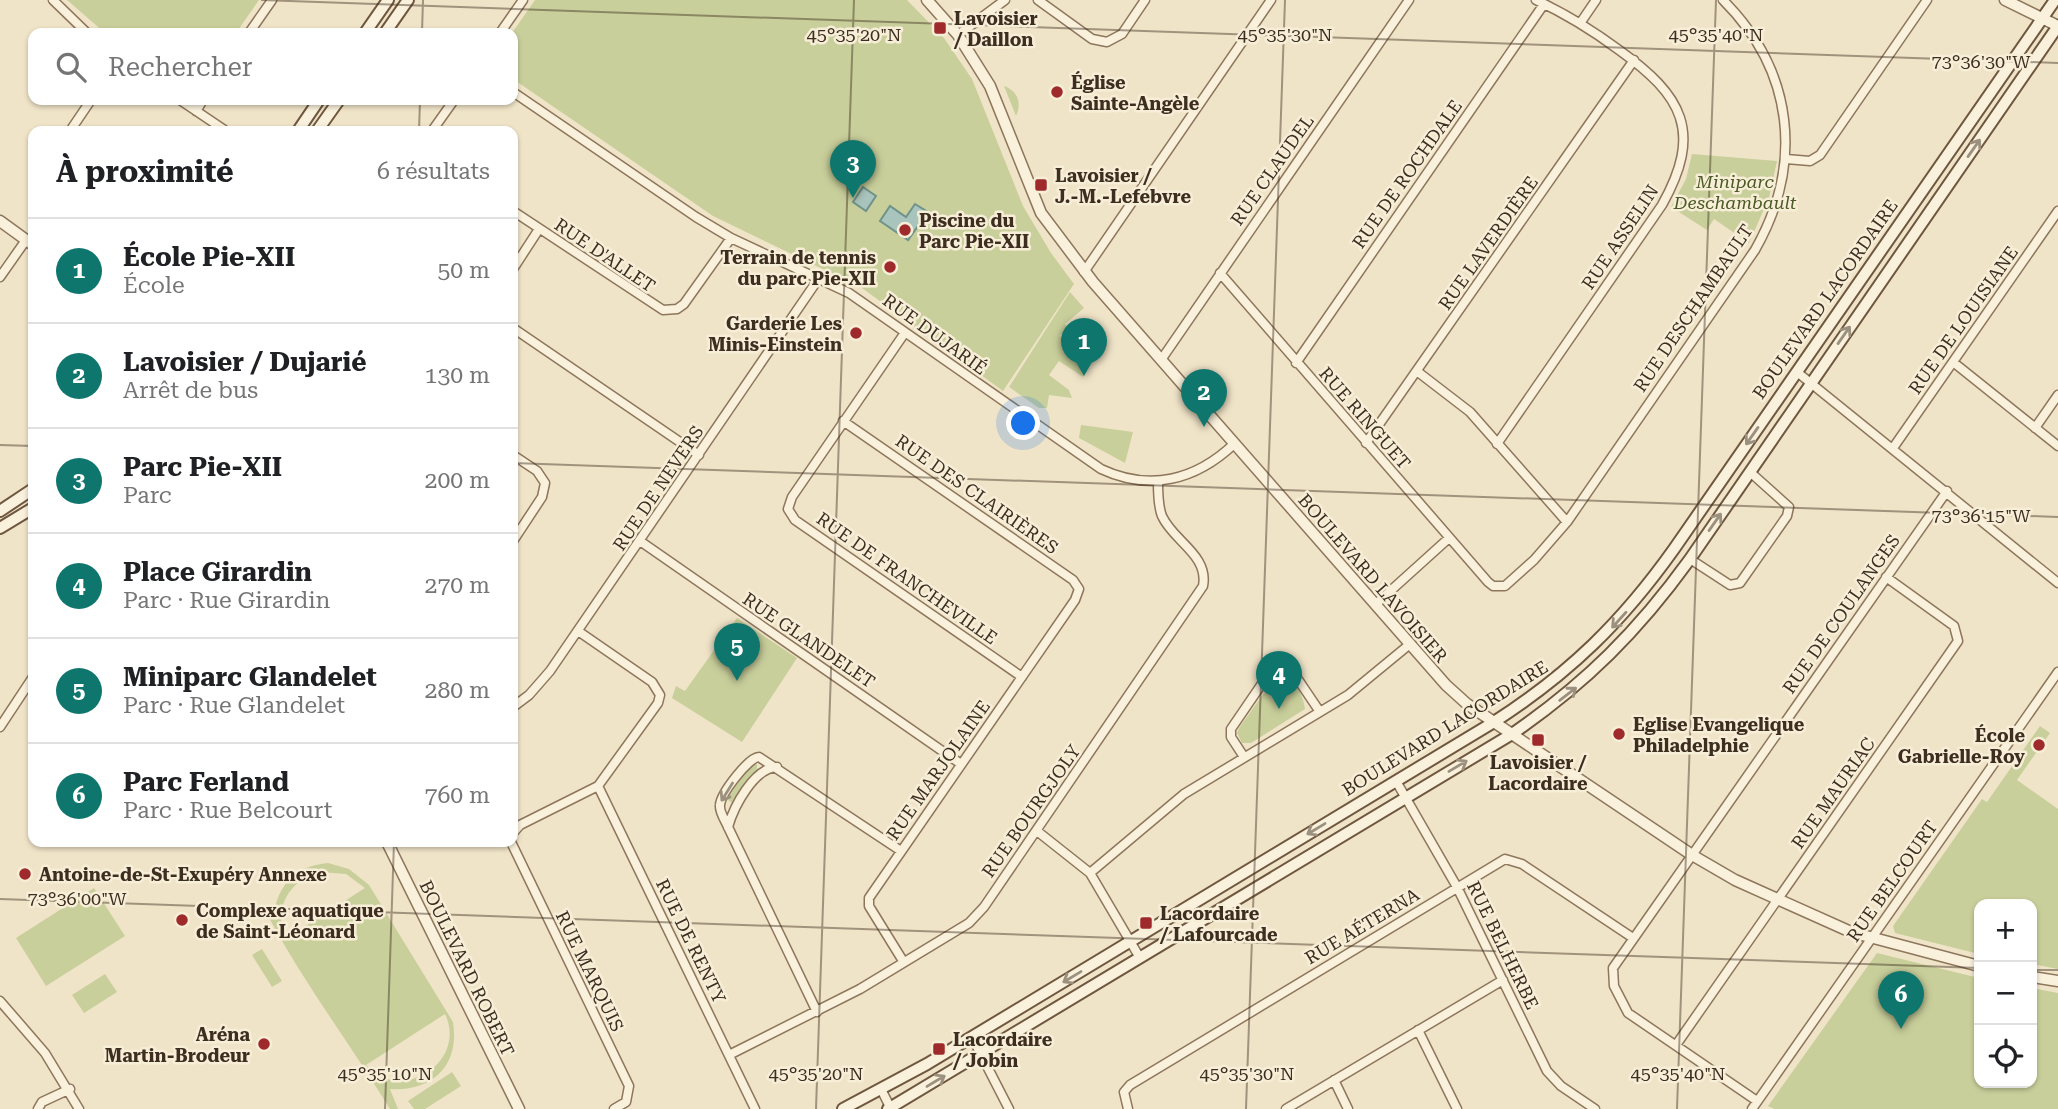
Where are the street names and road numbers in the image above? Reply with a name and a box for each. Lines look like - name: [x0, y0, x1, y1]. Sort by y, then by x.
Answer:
- street label: RUE DE ROCHDALE: [1348, 96, 1466, 252]
- street label: RUE CLAUDEL: [1226, 111, 1318, 229]
- street label: RUE LAVERDIÈRE: [1434, 172, 1542, 314]
- street label: RUE ASSELIN: [1577, 181, 1663, 293]
- street label: BOULEVARD LACORDAIRE: [1748, 195, 1902, 403]
- street label: RUE D'ALLET: [551, 214, 659, 296]
- street label: RUE DESCHAMBAULT: [1629, 220, 1757, 396]
- street label: RUE DE LOUISIANE: [1904, 242, 2022, 398]
- street label: RUE DUJARIÉ: [879, 289, 991, 379]
- street label: RUE RINGUET: [1315, 363, 1415, 473]
- street label: RUE DE NEVERS: [608, 421, 708, 555]
- street label: RUE DES CLAIRIÈRES: [892, 430, 1062, 558]
- street label: BOULEVARD LAVOISIER: [1294, 489, 1452, 667]
- street label: RUE DE FRANCHEVILLE: [813, 508, 1001, 648]
- street label: RUE DE COULANGES: [1778, 530, 1904, 698]
- street label: RUE GLANDELET: [739, 588, 879, 692]
- street label: BOULEVARD LACORDAIRE: [1338, 656, 1552, 800]
- street label: RUE MARJOLAINE: [882, 696, 994, 844]
- street label: RUE MAURIAC: [1787, 733, 1879, 853]
- street label: RUE BOURGJOLY: [977, 740, 1085, 881]
- street label: RUE BELCOURT: [1842, 816, 1942, 946]
- street label: RUE DE RENTY: [652, 875, 730, 1007]
- street label: BOULEVARD ROBERT: [415, 877, 519, 1059]
- street label: RUE BELHERBE: [1463, 877, 1543, 1013]
- street label: RUE AÉTERNA: [1301, 883, 1423, 968]
- street label: RUE MARQUIS: [552, 907, 628, 1035]

